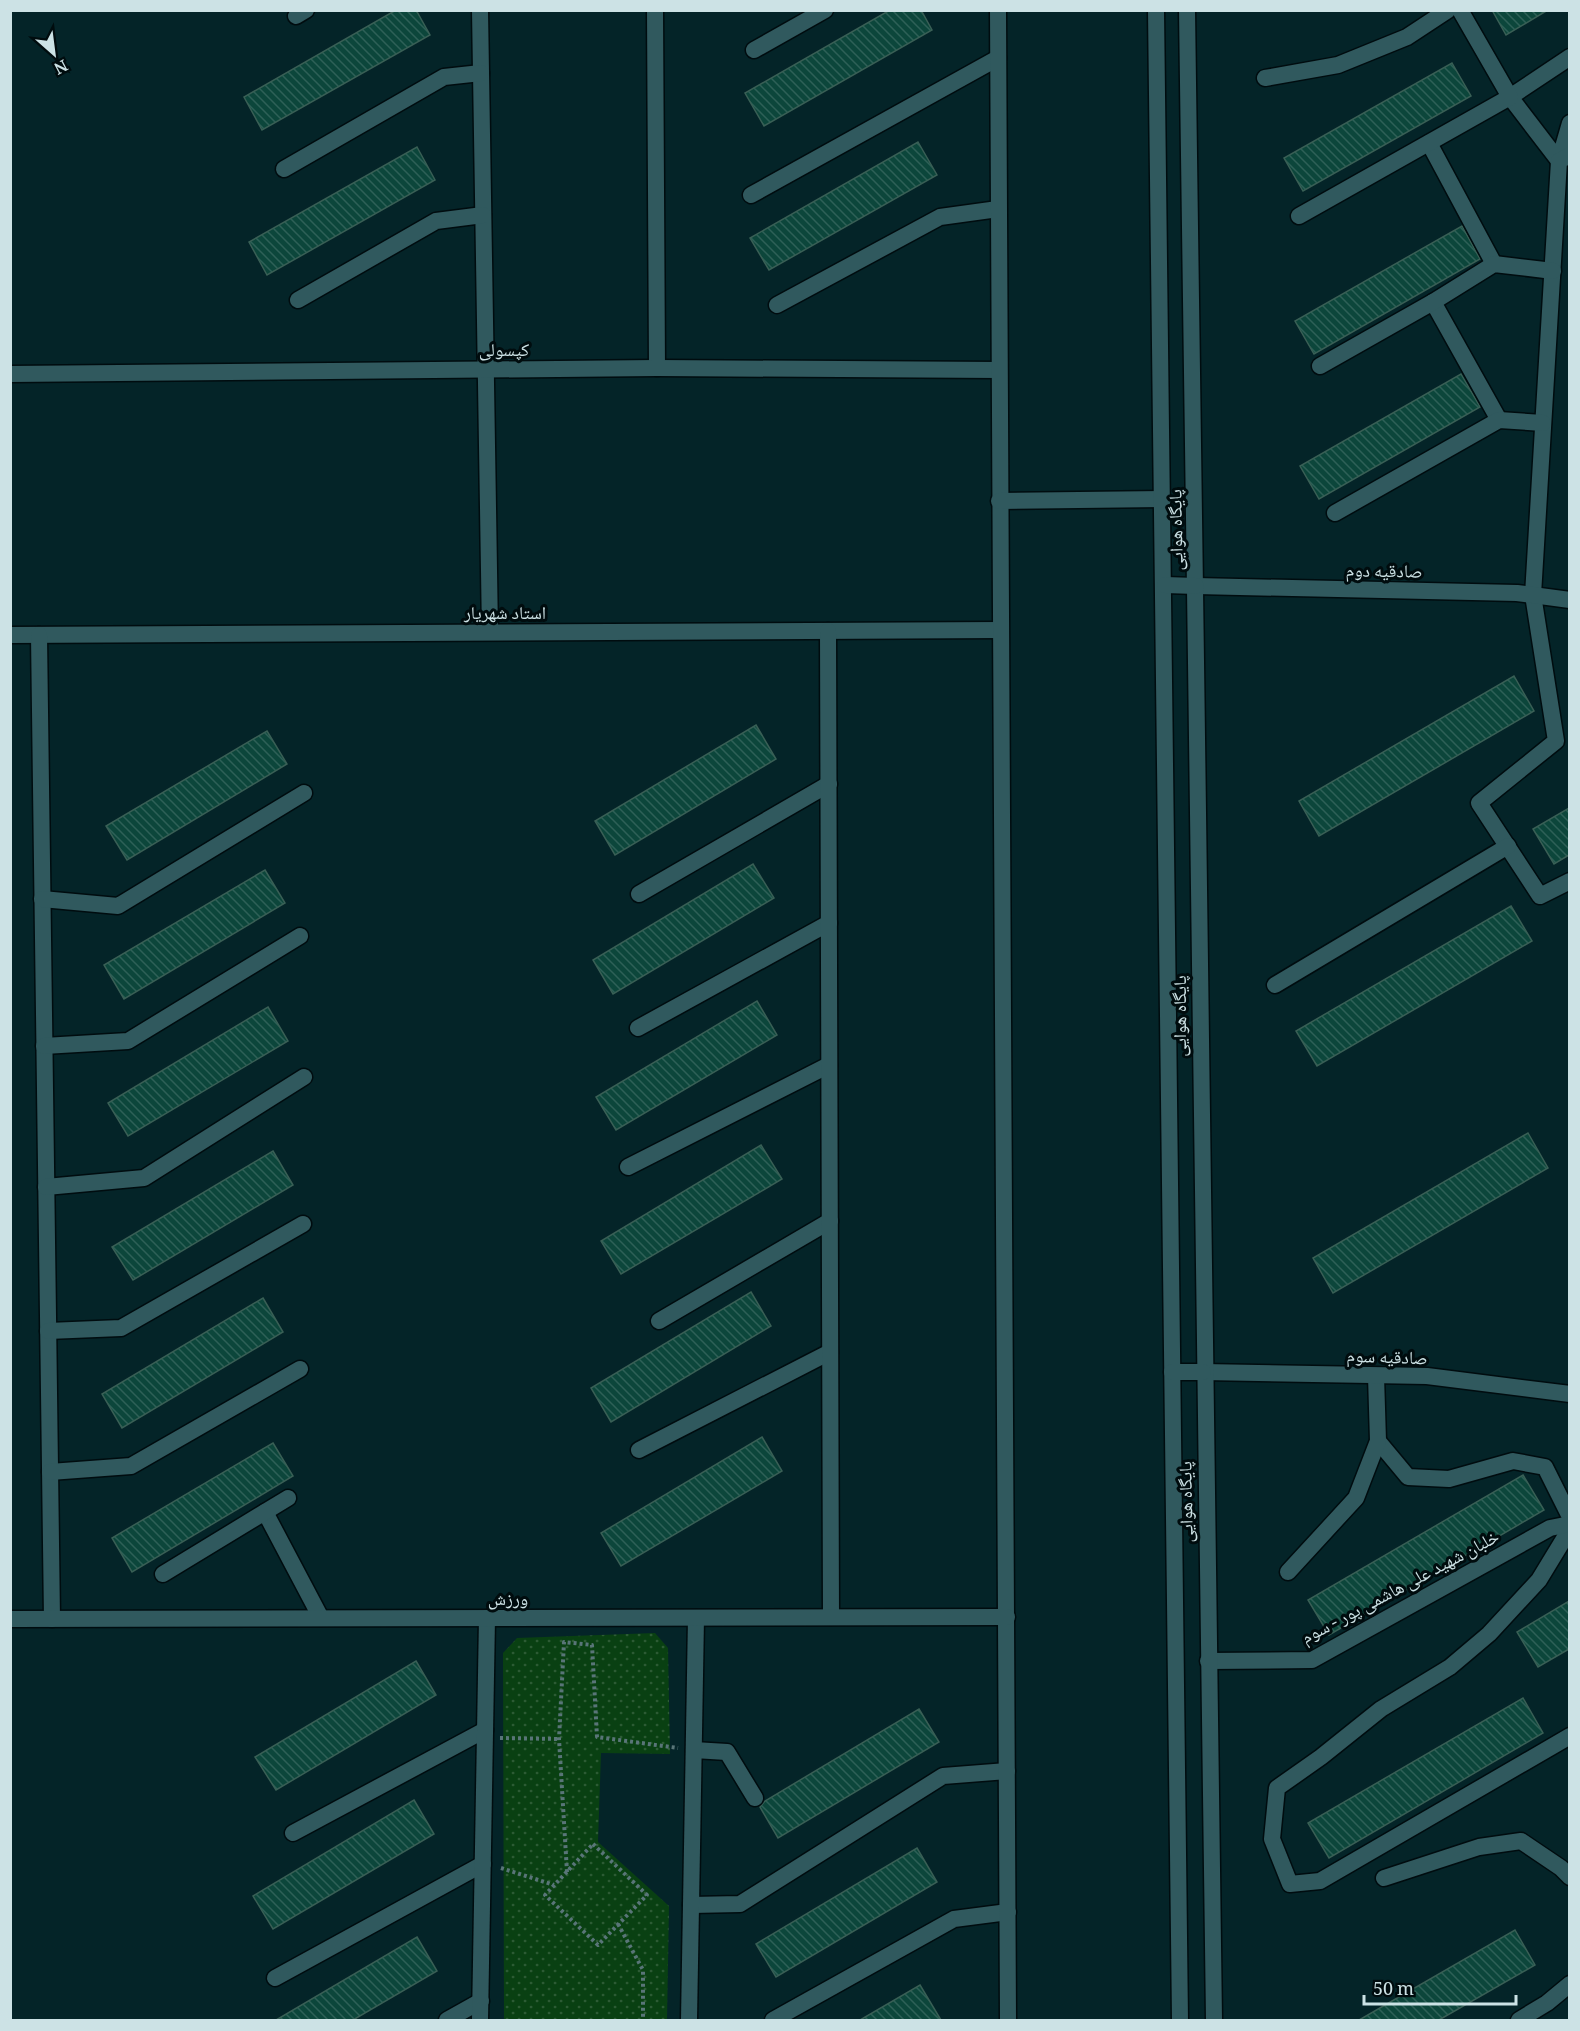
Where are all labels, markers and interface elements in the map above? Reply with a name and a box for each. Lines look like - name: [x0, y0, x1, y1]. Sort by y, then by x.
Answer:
- north arrow: [24, 24, 84, 84]
- text: N: [48, 50, 72, 80]
- street label: کپسولی: [479, 337, 530, 367]
- street label: پایگاه هوایی: [1162, 489, 1194, 571]
- street label: صادقیه دوم: [1345, 557, 1423, 589]
- street label: استاد شهریار: [463, 600, 546, 630]
- street label: پایگاه هوایی: [1167, 975, 1197, 1057]
- street label: صادقیه سوم: [1346, 1343, 1428, 1375]
- street label: پایگاه هوایی: [1172, 1461, 1204, 1543]
- street label: خلبان شهید علی هاشمی پور - سوم: [1296, 1524, 1506, 1654]
- street label: ورزش: [488, 1586, 528, 1616]
- scale bar: [1364, 1968, 1516, 2006]
- text: 50 m: [1373, 1976, 1414, 2006]

